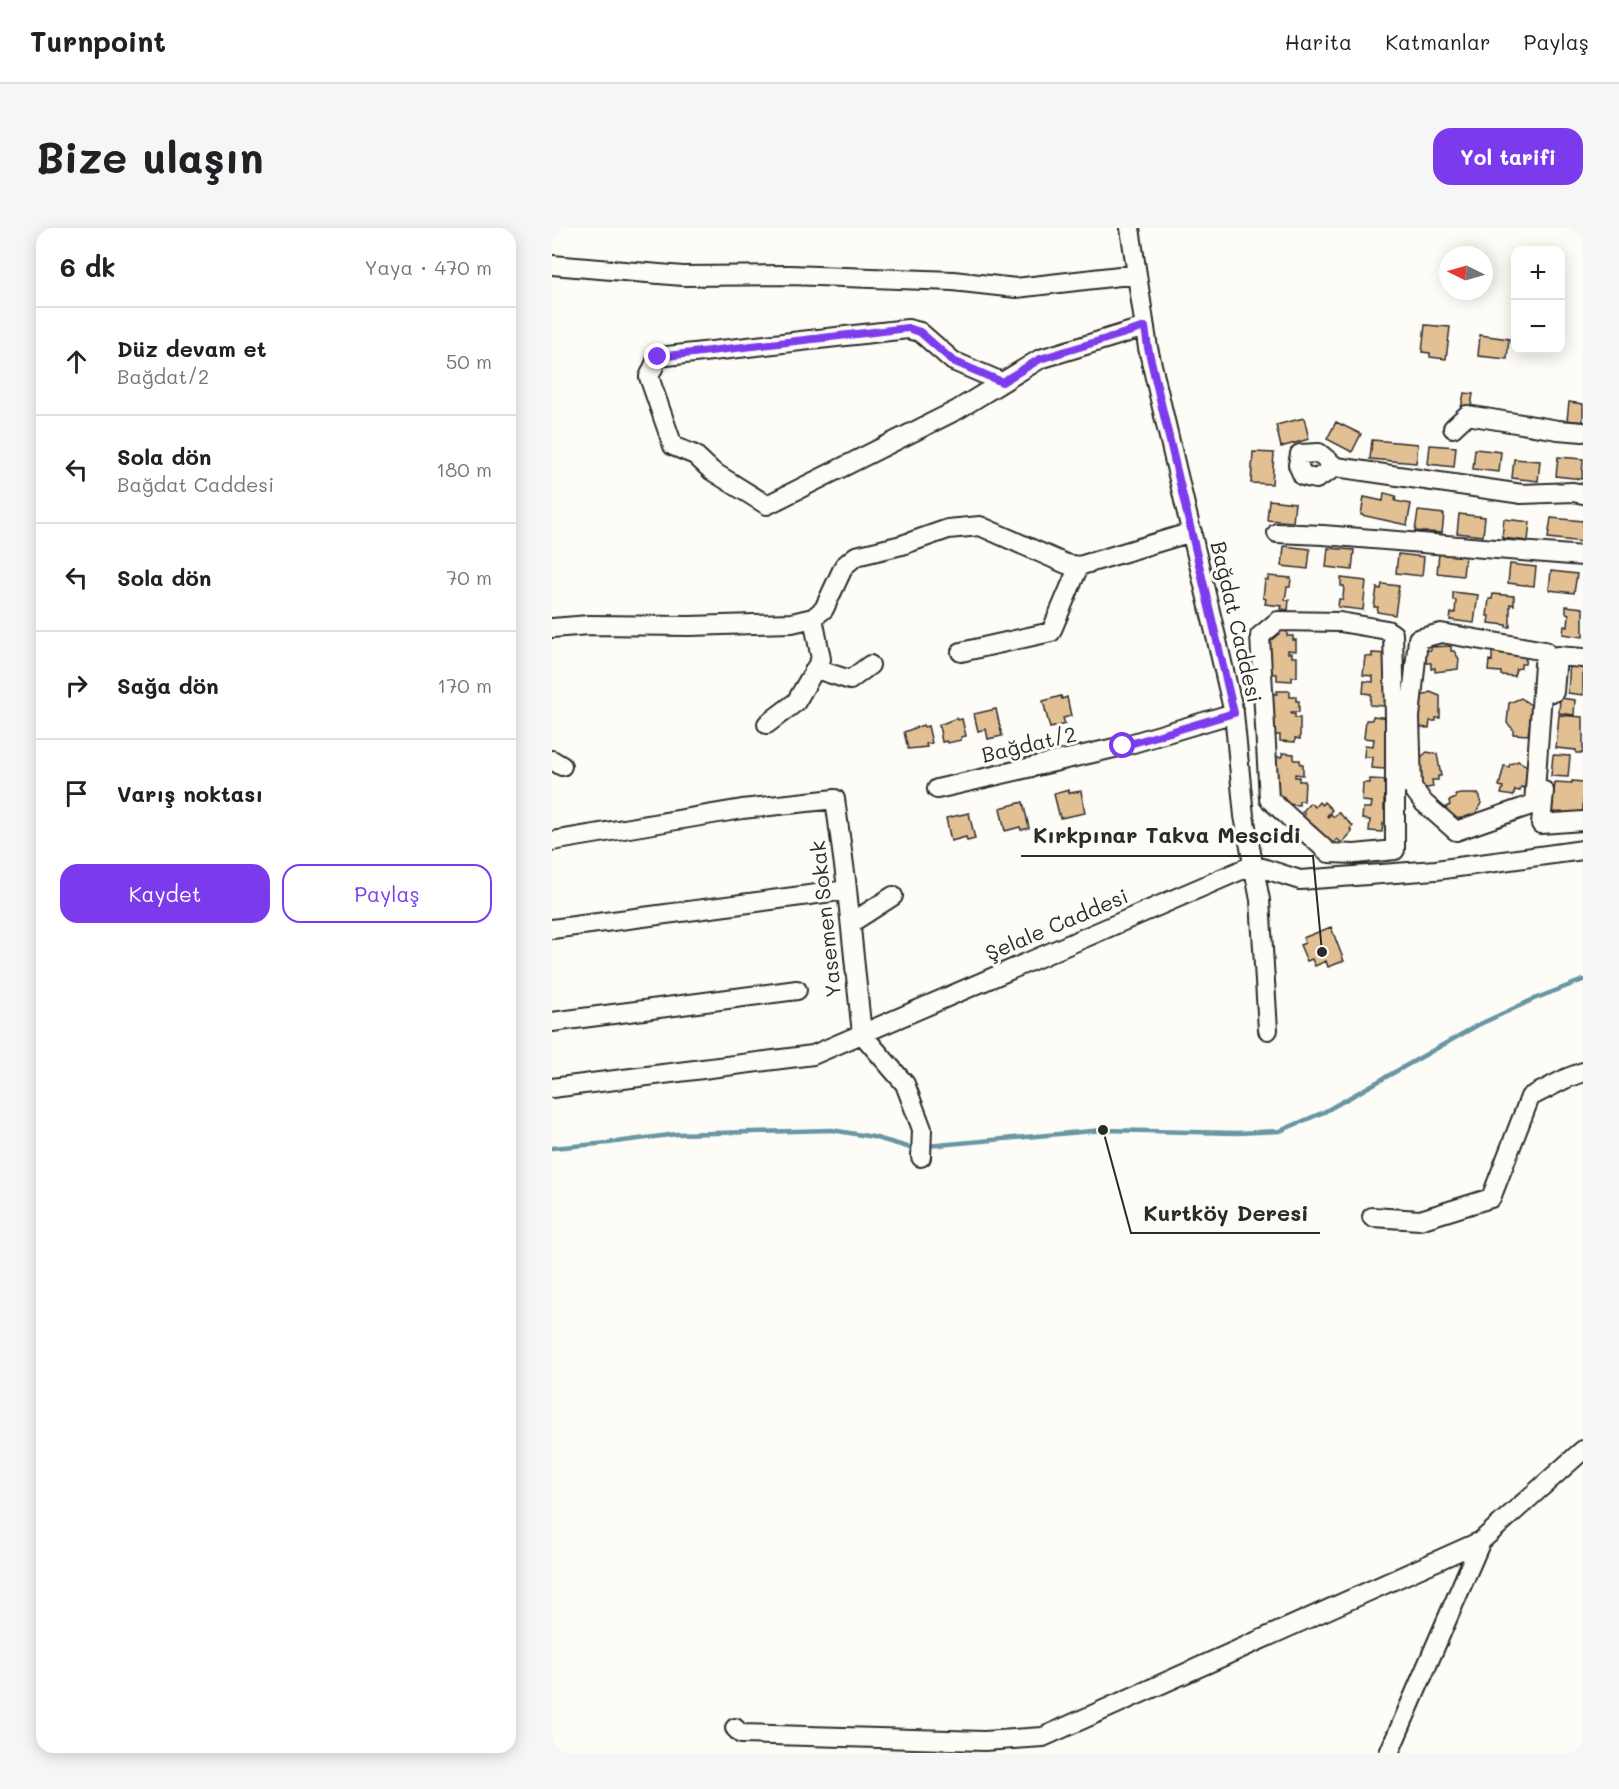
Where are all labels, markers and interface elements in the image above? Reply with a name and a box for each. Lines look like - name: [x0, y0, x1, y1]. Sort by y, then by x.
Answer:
- text: Turnpoint: [30, 23, 166, 59]
- text: Harita: [1285, 28, 1352, 55]
- text: Katmanlar: [1385, 28, 1491, 55]
- text: Paylaş: [1524, 28, 1589, 55]
- button: Yol tarifi: [1433, 128, 1583, 185]
- text: Bize ulaşın: [36, 129, 264, 184]
- north arrow: [1439, 246, 1493, 300]
- map controls: [1511, 246, 1565, 354]
- button: +: [1511, 246, 1565, 300]
- text: 6 dk: [60, 250, 116, 284]
- text: Yaya · 470 m: [364, 254, 492, 280]
- button: −: [1511, 300, 1565, 354]
- text: Düz devam et: [117, 334, 266, 363]
- route end: [644, 343, 670, 369]
- icon: ahead: [60, 345, 93, 378]
- text: 50 m: [446, 348, 492, 374]
- text: Bağdat/2: [117, 363, 209, 389]
- text: Sola dön: [117, 442, 211, 471]
- icon: left: [60, 453, 93, 486]
- text: 180 m: [436, 456, 492, 482]
- text: Bağdat Caddesi: [117, 471, 274, 497]
- street label: Bağdat Caddesi: [1206, 538, 1269, 705]
- icon: left: [60, 561, 93, 594]
- text: Sola dön: [117, 563, 211, 592]
- text: 70 m: [446, 564, 492, 590]
- icon: right: [60, 669, 93, 702]
- text: Sağa dön: [117, 671, 219, 700]
- text: 170 m: [437, 672, 492, 698]
- street label: Bağdat/2: [979, 720, 1079, 768]
- route start: [1109, 732, 1135, 758]
- icon: arrive: [60, 777, 93, 810]
- text: Varış noktası: [117, 779, 263, 808]
- callout: Kırkpınar Takva Mescidi: [1021, 816, 1313, 856]
- text: Kırkpınar Takva Mescidi: [1033, 820, 1301, 849]
- street label: Yasemen Sokak: [803, 839, 846, 999]
- button: Kaydet: [60, 864, 270, 923]
- button: Paylaş: [282, 864, 492, 923]
- street label: Şelale Caddesi: [981, 881, 1132, 966]
- callout: Kurtköy Deresi: [1131, 1193, 1320, 1233]
- text: Kurtköy Deresi: [1143, 1198, 1309, 1227]

